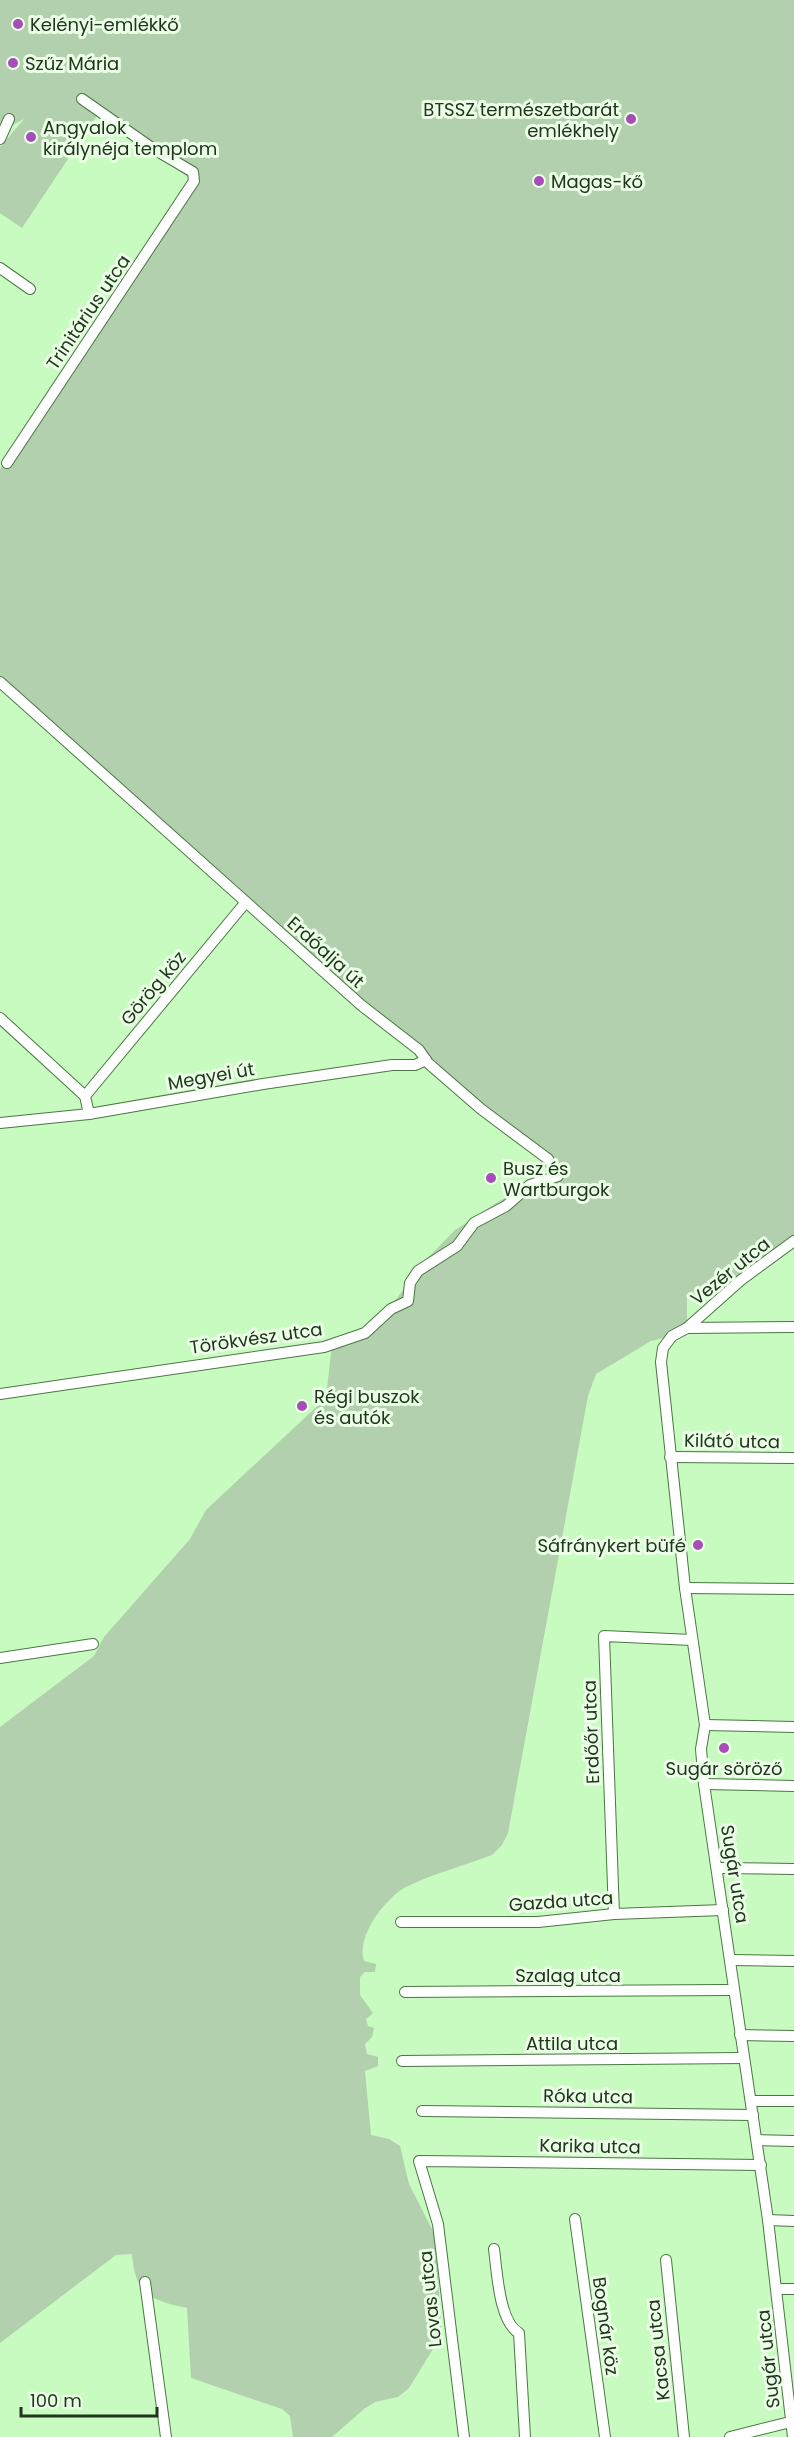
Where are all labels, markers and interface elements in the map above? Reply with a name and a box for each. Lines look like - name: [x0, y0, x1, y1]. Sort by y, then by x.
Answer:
- place label: Kelényi-emlékkő: [30, 12, 179, 37]
- marker: Kelényi-emlékkő: [11, 17, 25, 31]
- place label: Szűz Mária: [25, 51, 119, 76]
- marker: Szűz Mária: [6, 56, 20, 70]
- place label: BTSSZ természetbarát emlékhely: [423, 97, 619, 143]
- marker: BTSSZ természetbarát emlékhely: [624, 112, 638, 126]
- place label: Angyalok királynéja templom: [43, 115, 217, 161]
- marker: Angyalok királynéja templom: [24, 130, 38, 144]
- place label: Magas-kő: [551, 169, 643, 194]
- marker: Magas-kő: [532, 174, 546, 188]
- street label: Trinitárius utca: [40, 250, 136, 374]
- street label: Erdőalja út: [282, 911, 370, 993]
- street label: Görög köz: [115, 946, 191, 1030]
- street label: Megyei út: [166, 1056, 256, 1096]
- place label: Busz és Wartburgok: [503, 1156, 610, 1202]
- marker: Busz és Wartburgok: [484, 1171, 498, 1185]
- street label: Vezér utca: [685, 1231, 775, 1311]
- street label: Törökvész utca: [188, 1316, 324, 1360]
- place label: Régi buszok és autók: [314, 1384, 420, 1430]
- marker: Régi buszok és autók: [295, 1399, 309, 1413]
- street label: Kilátó utca: [684, 1428, 780, 1454]
- place label: Sáfránykert büfé: [538, 1533, 686, 1558]
- marker: Sáfránykert büfé: [691, 1538, 705, 1552]
- street label: Erdőőr utca: [577, 1680, 605, 1784]
- marker: Sugár söröző: [717, 1741, 731, 1755]
- place label: Sugár söröző: [666, 1756, 782, 1781]
- street label: Sugár utca: [715, 1823, 755, 1925]
- street label: Gazda utca: [508, 1885, 614, 1917]
- street label: Szalag utca: [515, 1963, 621, 1988]
- street label: Attila utca: [526, 2031, 618, 2056]
- street label: Róka utca: [543, 2083, 633, 2109]
- street label: Karika utca: [539, 2133, 641, 2159]
- street label: Lovas utca: [413, 2249, 447, 2349]
- street label: Bognár köz: [587, 2275, 625, 2377]
- street label: Kacsa utca: [640, 2298, 676, 2402]
- street label: Sugár utca: [750, 2308, 786, 2410]
- scale bar: [21, 2380, 158, 2418]
- text: 100 m: [30, 2388, 82, 2413]

